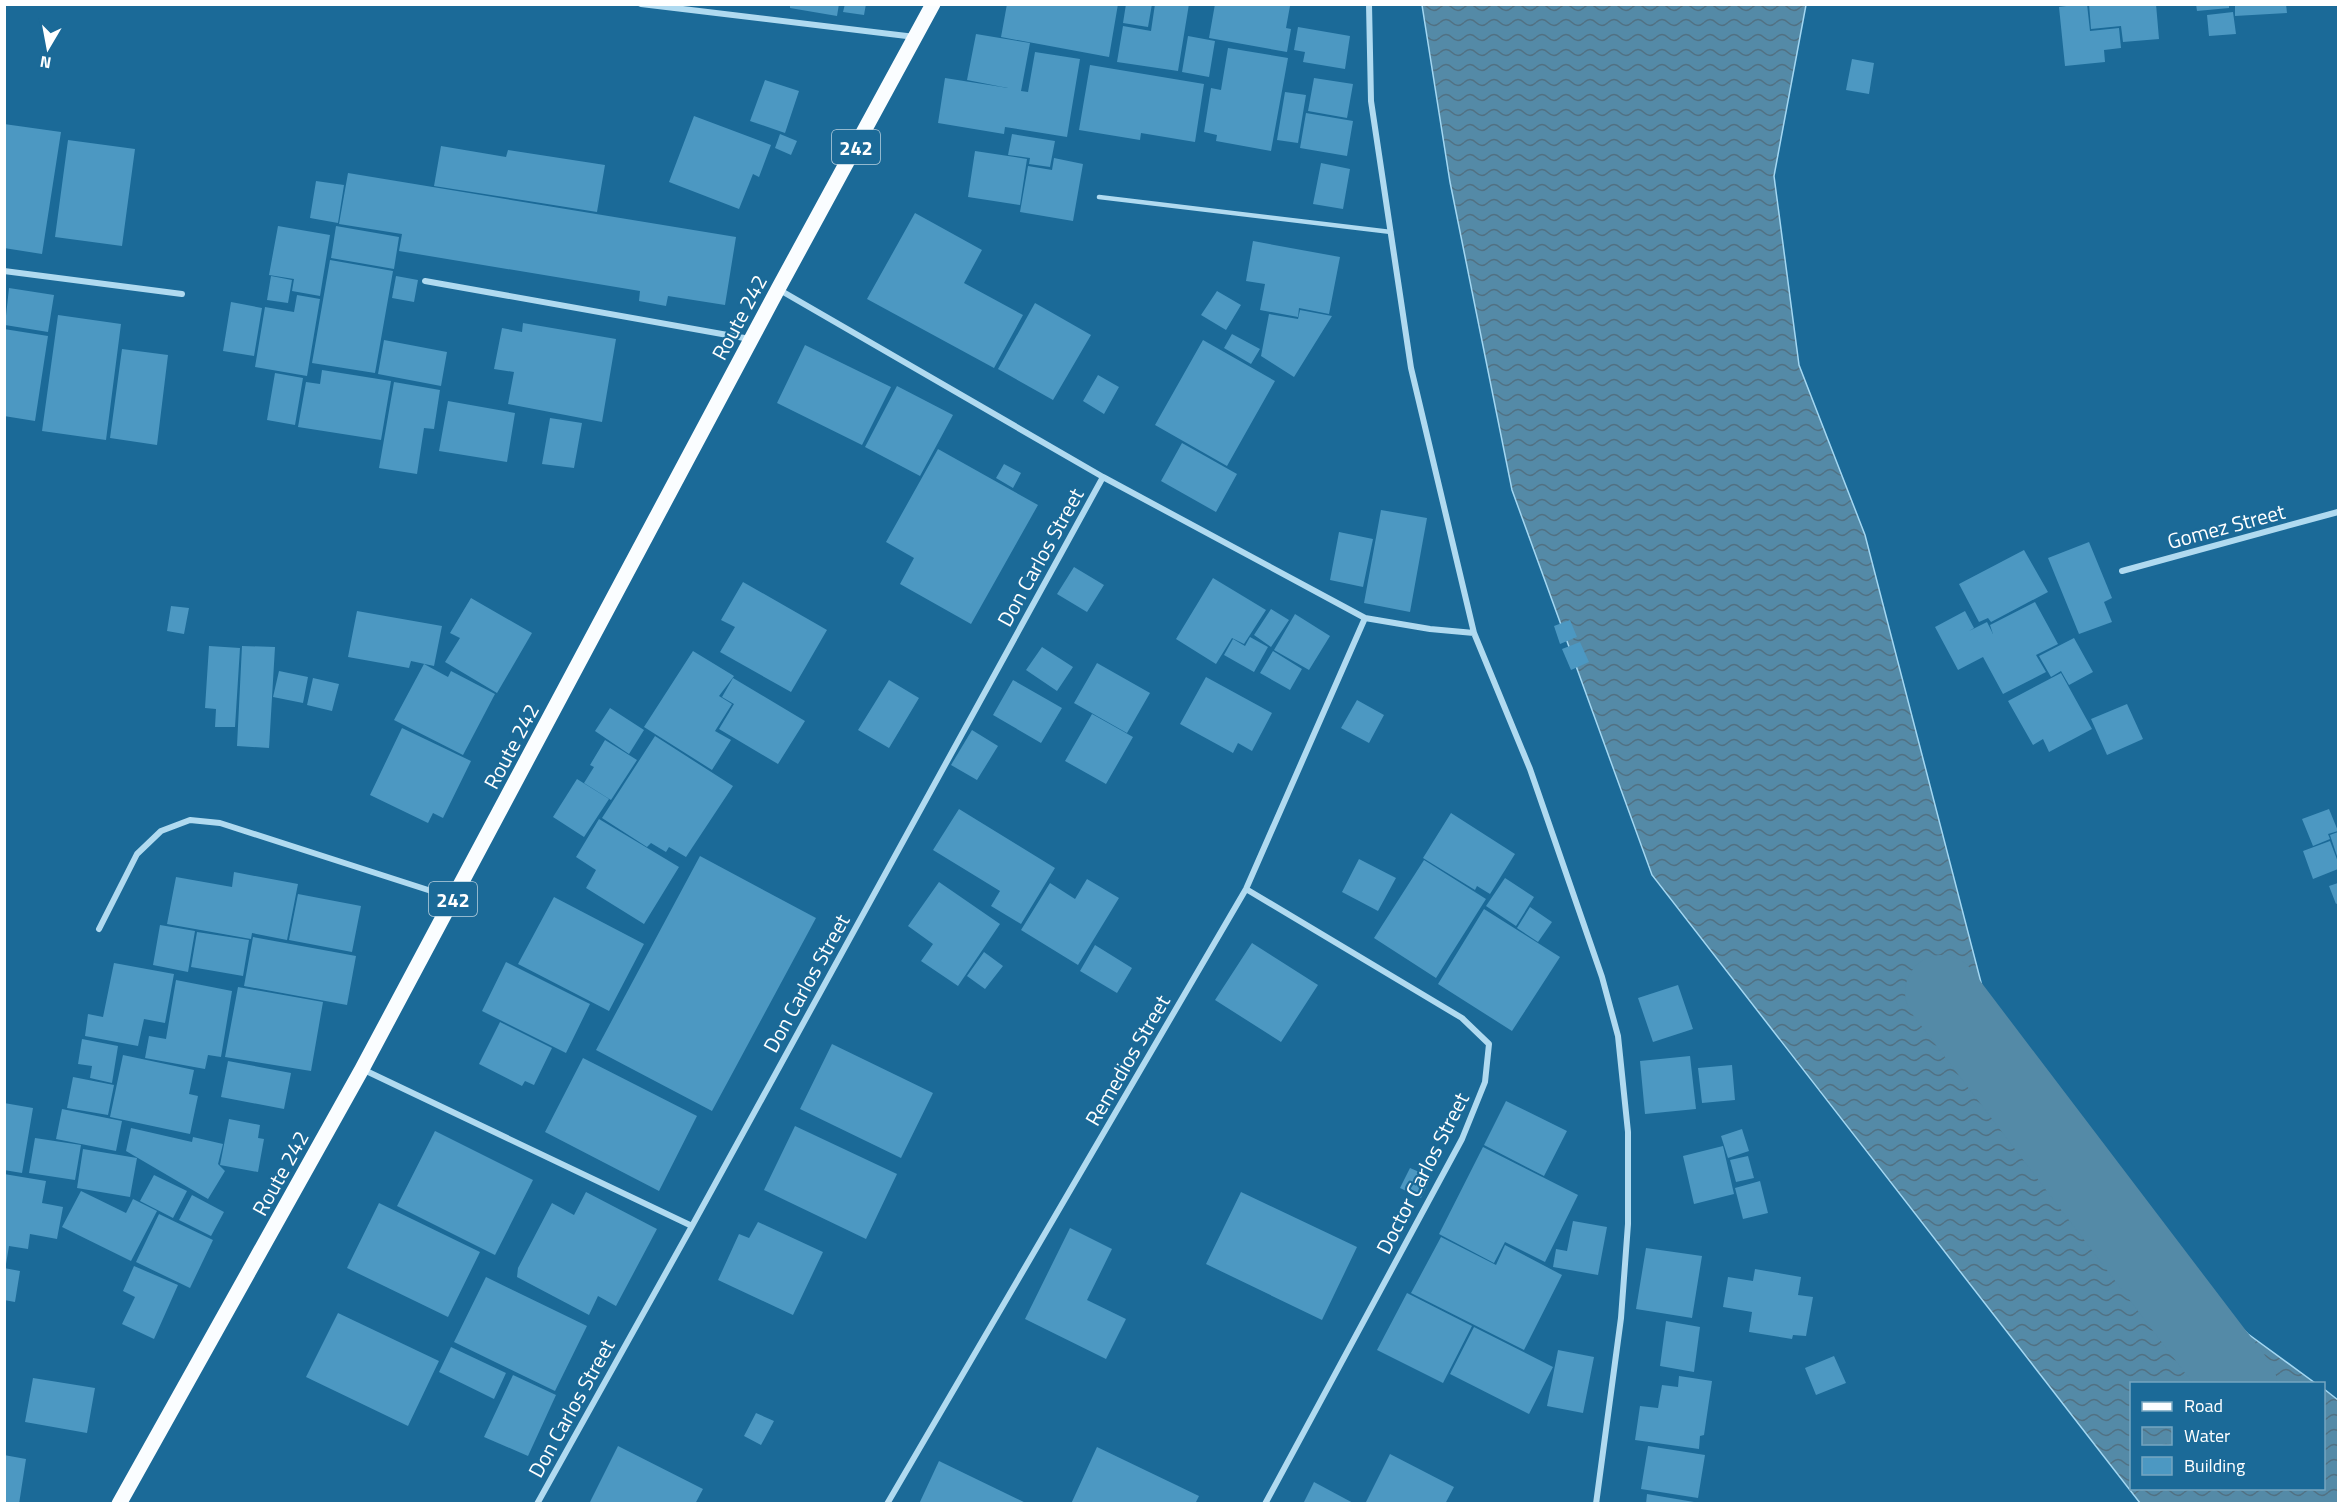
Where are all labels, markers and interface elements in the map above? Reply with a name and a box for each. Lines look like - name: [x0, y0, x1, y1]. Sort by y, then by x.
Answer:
- north arrow: [18, 18, 78, 78]
- text: N: [38, 50, 53, 76]
- road number: 242: [832, 130, 880, 164]
- street label: Route 242: [703, 268, 775, 366]
- street label: Don Carlos Street: [989, 481, 1092, 632]
- street label: Gomez Street: [2164, 495, 2289, 557]
- street label: Route 242: [475, 697, 547, 795]
- road number: 242: [429, 882, 477, 916]
- street label: Don Carlos Street: [755, 907, 858, 1058]
- street label: Remedios Street: [1076, 988, 1178, 1132]
- street label: Doctor Carlos Street: [1367, 1086, 1477, 1259]
- street label: Route 242: [243, 1125, 317, 1221]
- street label: Don Carlos Street: [520, 1332, 623, 1483]
- legend: [2130, 1382, 2325, 1490]
- text: Road: [2184, 1392, 2223, 1419]
- text: Water: [2184, 1422, 2230, 1449]
- text: Building: [2184, 1452, 2245, 1479]

